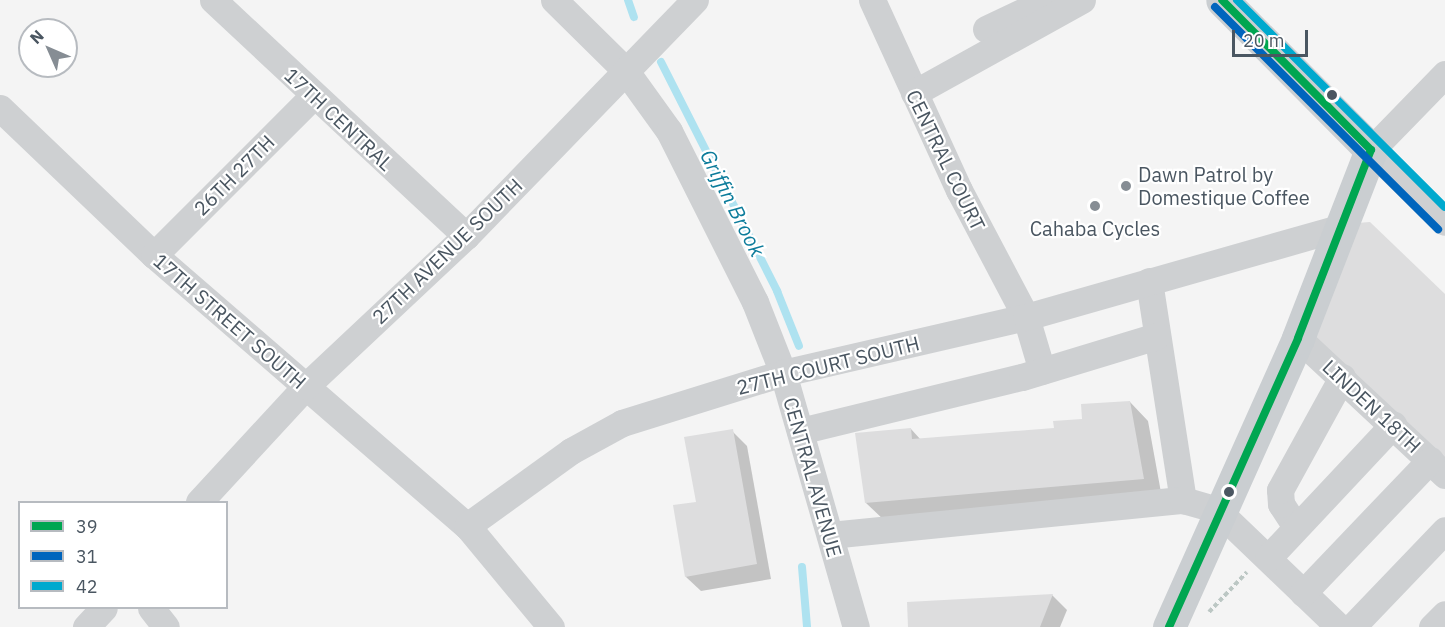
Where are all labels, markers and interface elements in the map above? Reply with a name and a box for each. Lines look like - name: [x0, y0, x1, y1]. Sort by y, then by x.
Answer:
- north arrow: [18, 18, 78, 78]
- scale bar: [1235, 18, 1312, 56]
- text: N: [26, 26, 48, 48]
- text: 20 m: [1243, 29, 1285, 52]
- street label: 17TH CENTRAL: [280, 63, 398, 175]
- street label: CENTRAL COURT: [902, 86, 990, 234]
- unlabelled marker: [1326, 89, 1338, 101]
- street label: 26TH 27TH: [189, 130, 279, 220]
- water label: Griffin Brook: [695, 145, 771, 261]
- place label: Dawn Patrol by Domestique Coffee: [1138, 162, 1310, 209]
- street label: 27TH AVENUE SOUTH: [367, 173, 527, 329]
- marker: Dawn Patrol by Domestique Coffee: [1119, 179, 1133, 193]
- marker: Cahaba Cycles: [1088, 199, 1102, 213]
- place label: Cahaba Cycles: [1030, 216, 1160, 240]
- street label: 17TH STREET SOUTH: [149, 248, 311, 394]
- street label: 27TH COURT SOUTH: [734, 331, 922, 399]
- street label: LINDEN 18TH: [1318, 354, 1426, 458]
- street label: CENTRAL AVENUE: [779, 394, 847, 560]
- unlabelled marker: [1223, 486, 1235, 498]
- legend: [18, 501, 228, 609]
- text: 39: [76, 515, 98, 538]
- text: 31: [76, 545, 98, 568]
- text: 42: [76, 575, 98, 598]

